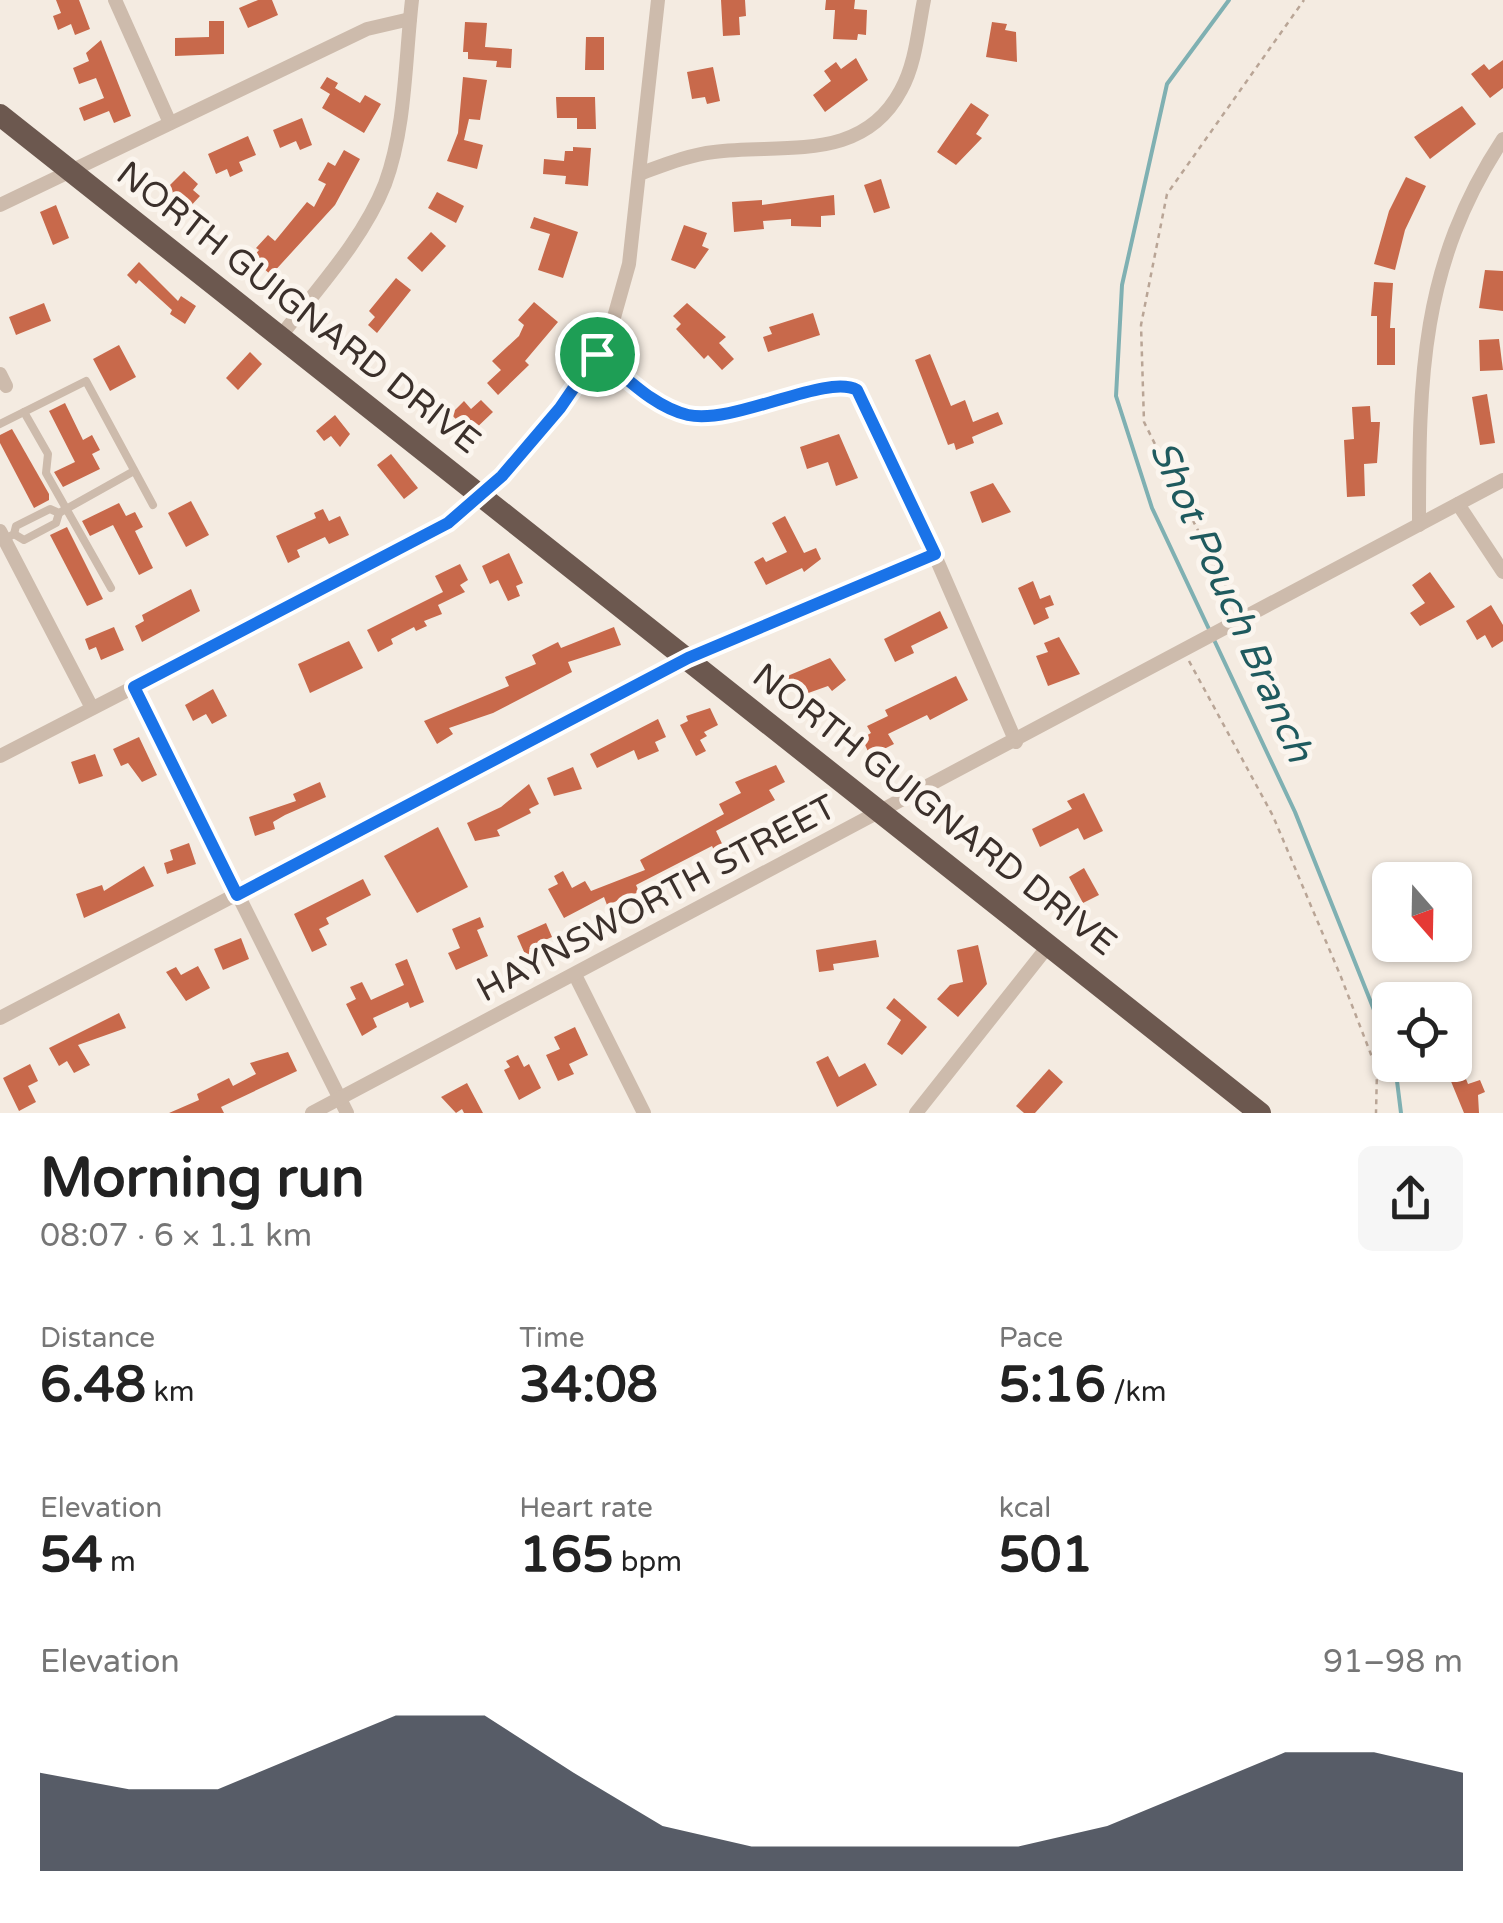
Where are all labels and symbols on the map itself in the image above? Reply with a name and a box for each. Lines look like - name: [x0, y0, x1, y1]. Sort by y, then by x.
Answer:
- street label: NORTH GUIGNARD DRIVE: [108, 153, 489, 463]
- pin: [555, 312, 640, 397]
- water label: Shot Pouch Branch: [1140, 434, 1323, 770]
- street label: NORTH GUIGNARD DRIVE: [744, 655, 1125, 965]
- street label: HAYNSWORTH STREET: [470, 786, 843, 1011]
- north arrow: [1372, 862, 1472, 962]

